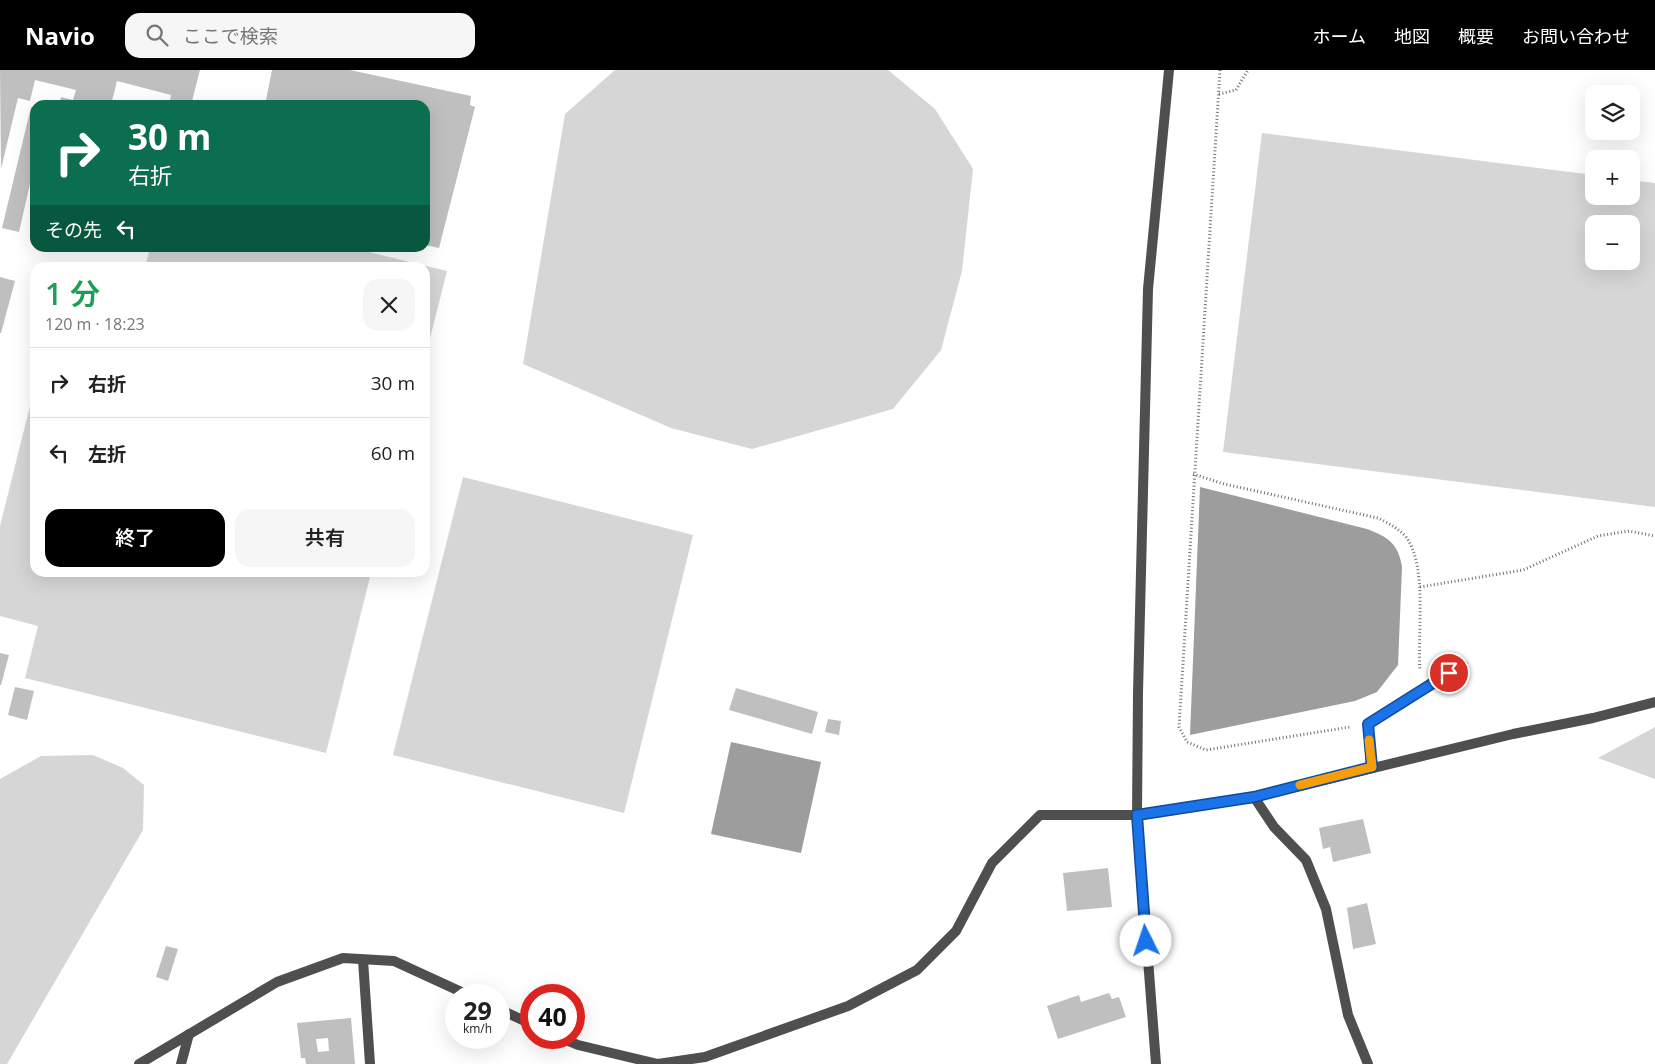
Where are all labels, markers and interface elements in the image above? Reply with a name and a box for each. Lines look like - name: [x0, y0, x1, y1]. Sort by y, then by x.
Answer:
- search box: [125, 13, 475, 58]
- text: Navio: [25, 19, 95, 52]
- icon: search: [143, 21, 171, 49]
- text: ここで検索: [183, 23, 278, 49]
- text: ホーム: [1313, 24, 1366, 48]
- text: 地図: [1394, 24, 1430, 48]
- text: 概要: [1458, 24, 1494, 48]
- text: お問い合わせ: [1522, 24, 1630, 48]
- map controls: [1585, 85, 1640, 270]
- button: layers: [1585, 85, 1640, 140]
- text: 30 m: [128, 113, 211, 160]
- icon: right: [45, 120, 110, 185]
- button: +: [1585, 150, 1640, 205]
- text: 右折: [128, 160, 172, 190]
- icon: left: [112, 215, 140, 243]
- button: −: [1585, 215, 1640, 270]
- text: その先: [45, 217, 102, 243]
- text: 1 分: [45, 273, 100, 314]
- button: close: [363, 279, 415, 331]
- text: 120 m · 18:23: [45, 313, 145, 335]
- icon: right: [45, 369, 73, 397]
- text: 30 m: [371, 370, 415, 396]
- text: 右折: [88, 371, 126, 397]
- icon: left: [45, 439, 73, 467]
- text: 60 m: [371, 440, 415, 466]
- text: 左折: [88, 441, 126, 467]
- button: 終了: [45, 509, 225, 567]
- button: 共有: [235, 509, 415, 567]
- pin: [1428, 652, 1470, 694]
- icon: arrive: [1435, 659, 1463, 687]
- position arrow: [1119, 914, 1171, 966]
- speed limit sign: 40: [520, 984, 585, 1049]
- text: 29: [463, 993, 492, 1027]
- text: km/h: [463, 1020, 492, 1037]

